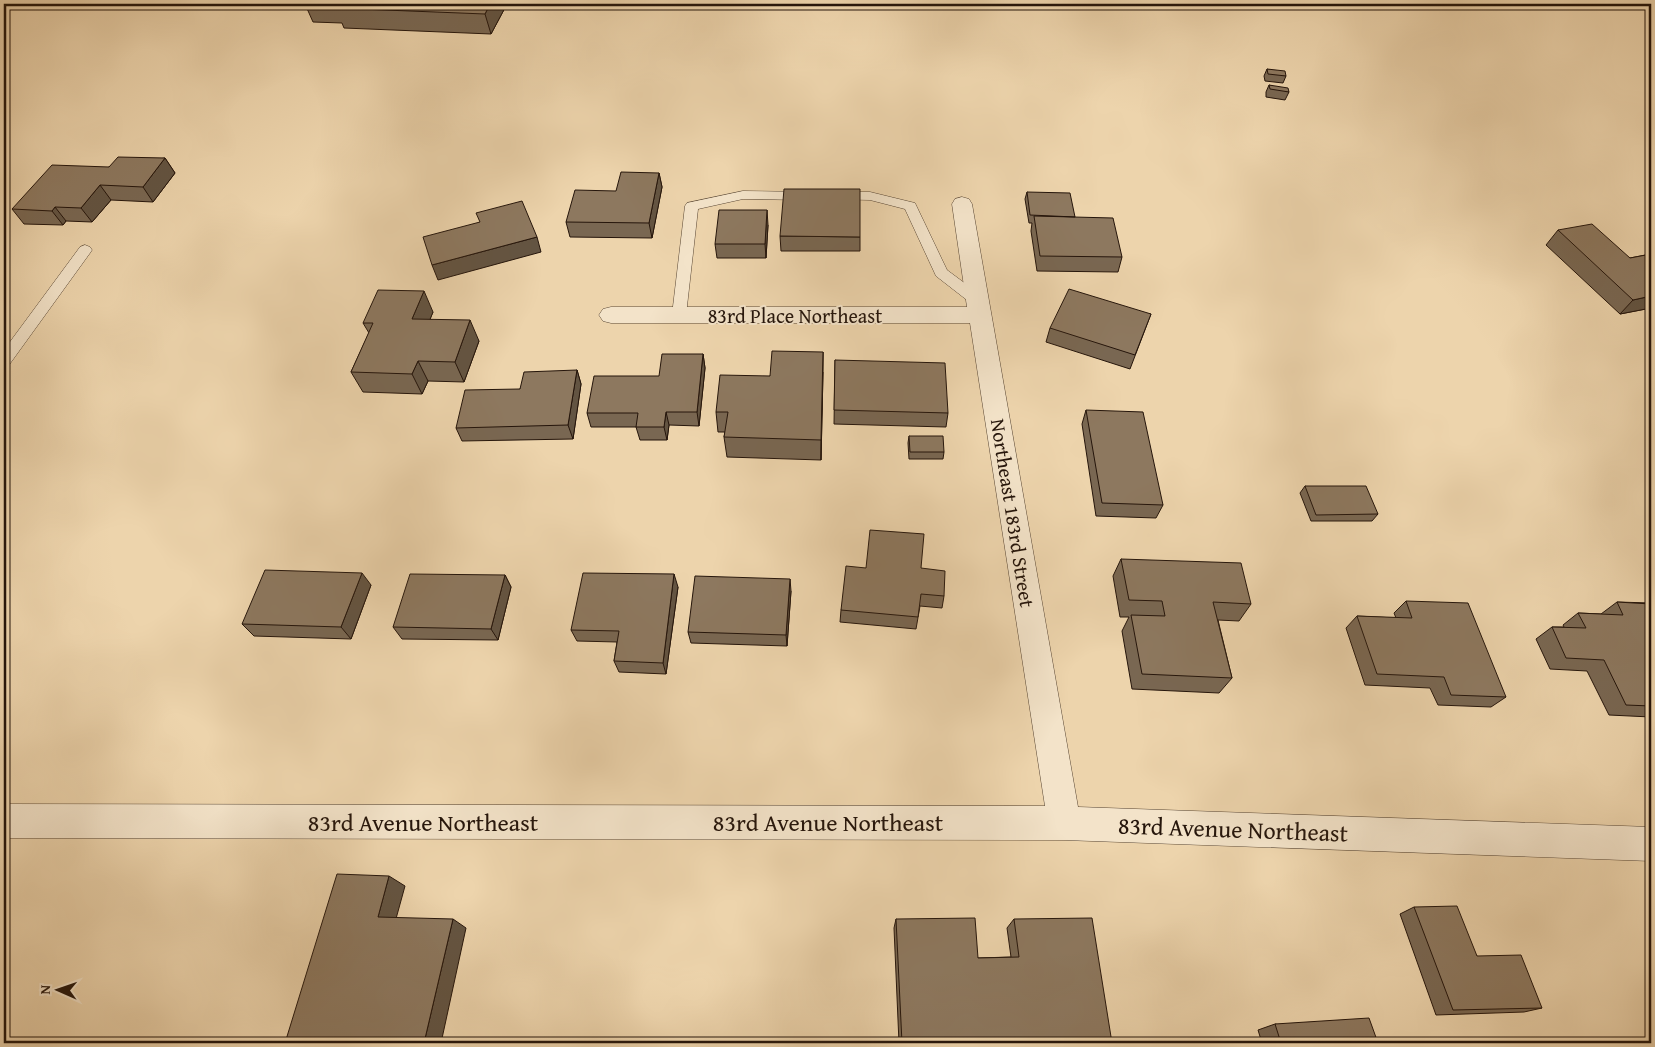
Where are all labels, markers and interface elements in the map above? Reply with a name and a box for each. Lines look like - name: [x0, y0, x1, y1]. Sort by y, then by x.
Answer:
- street label: 83rd Place Northeast: [708, 301, 882, 330]
- street label: Northeast 183rd Street: [984, 417, 1042, 609]
- street label: 83rd Avenue Northeast: [308, 805, 539, 840]
- street label: 83rd Avenue Northeast: [713, 805, 944, 840]
- street label: 83rd Avenue Northeast: [1117, 807, 1349, 851]
- north arrow: [32, 964, 82, 1014]
- text: N: [35, 984, 55, 995]

